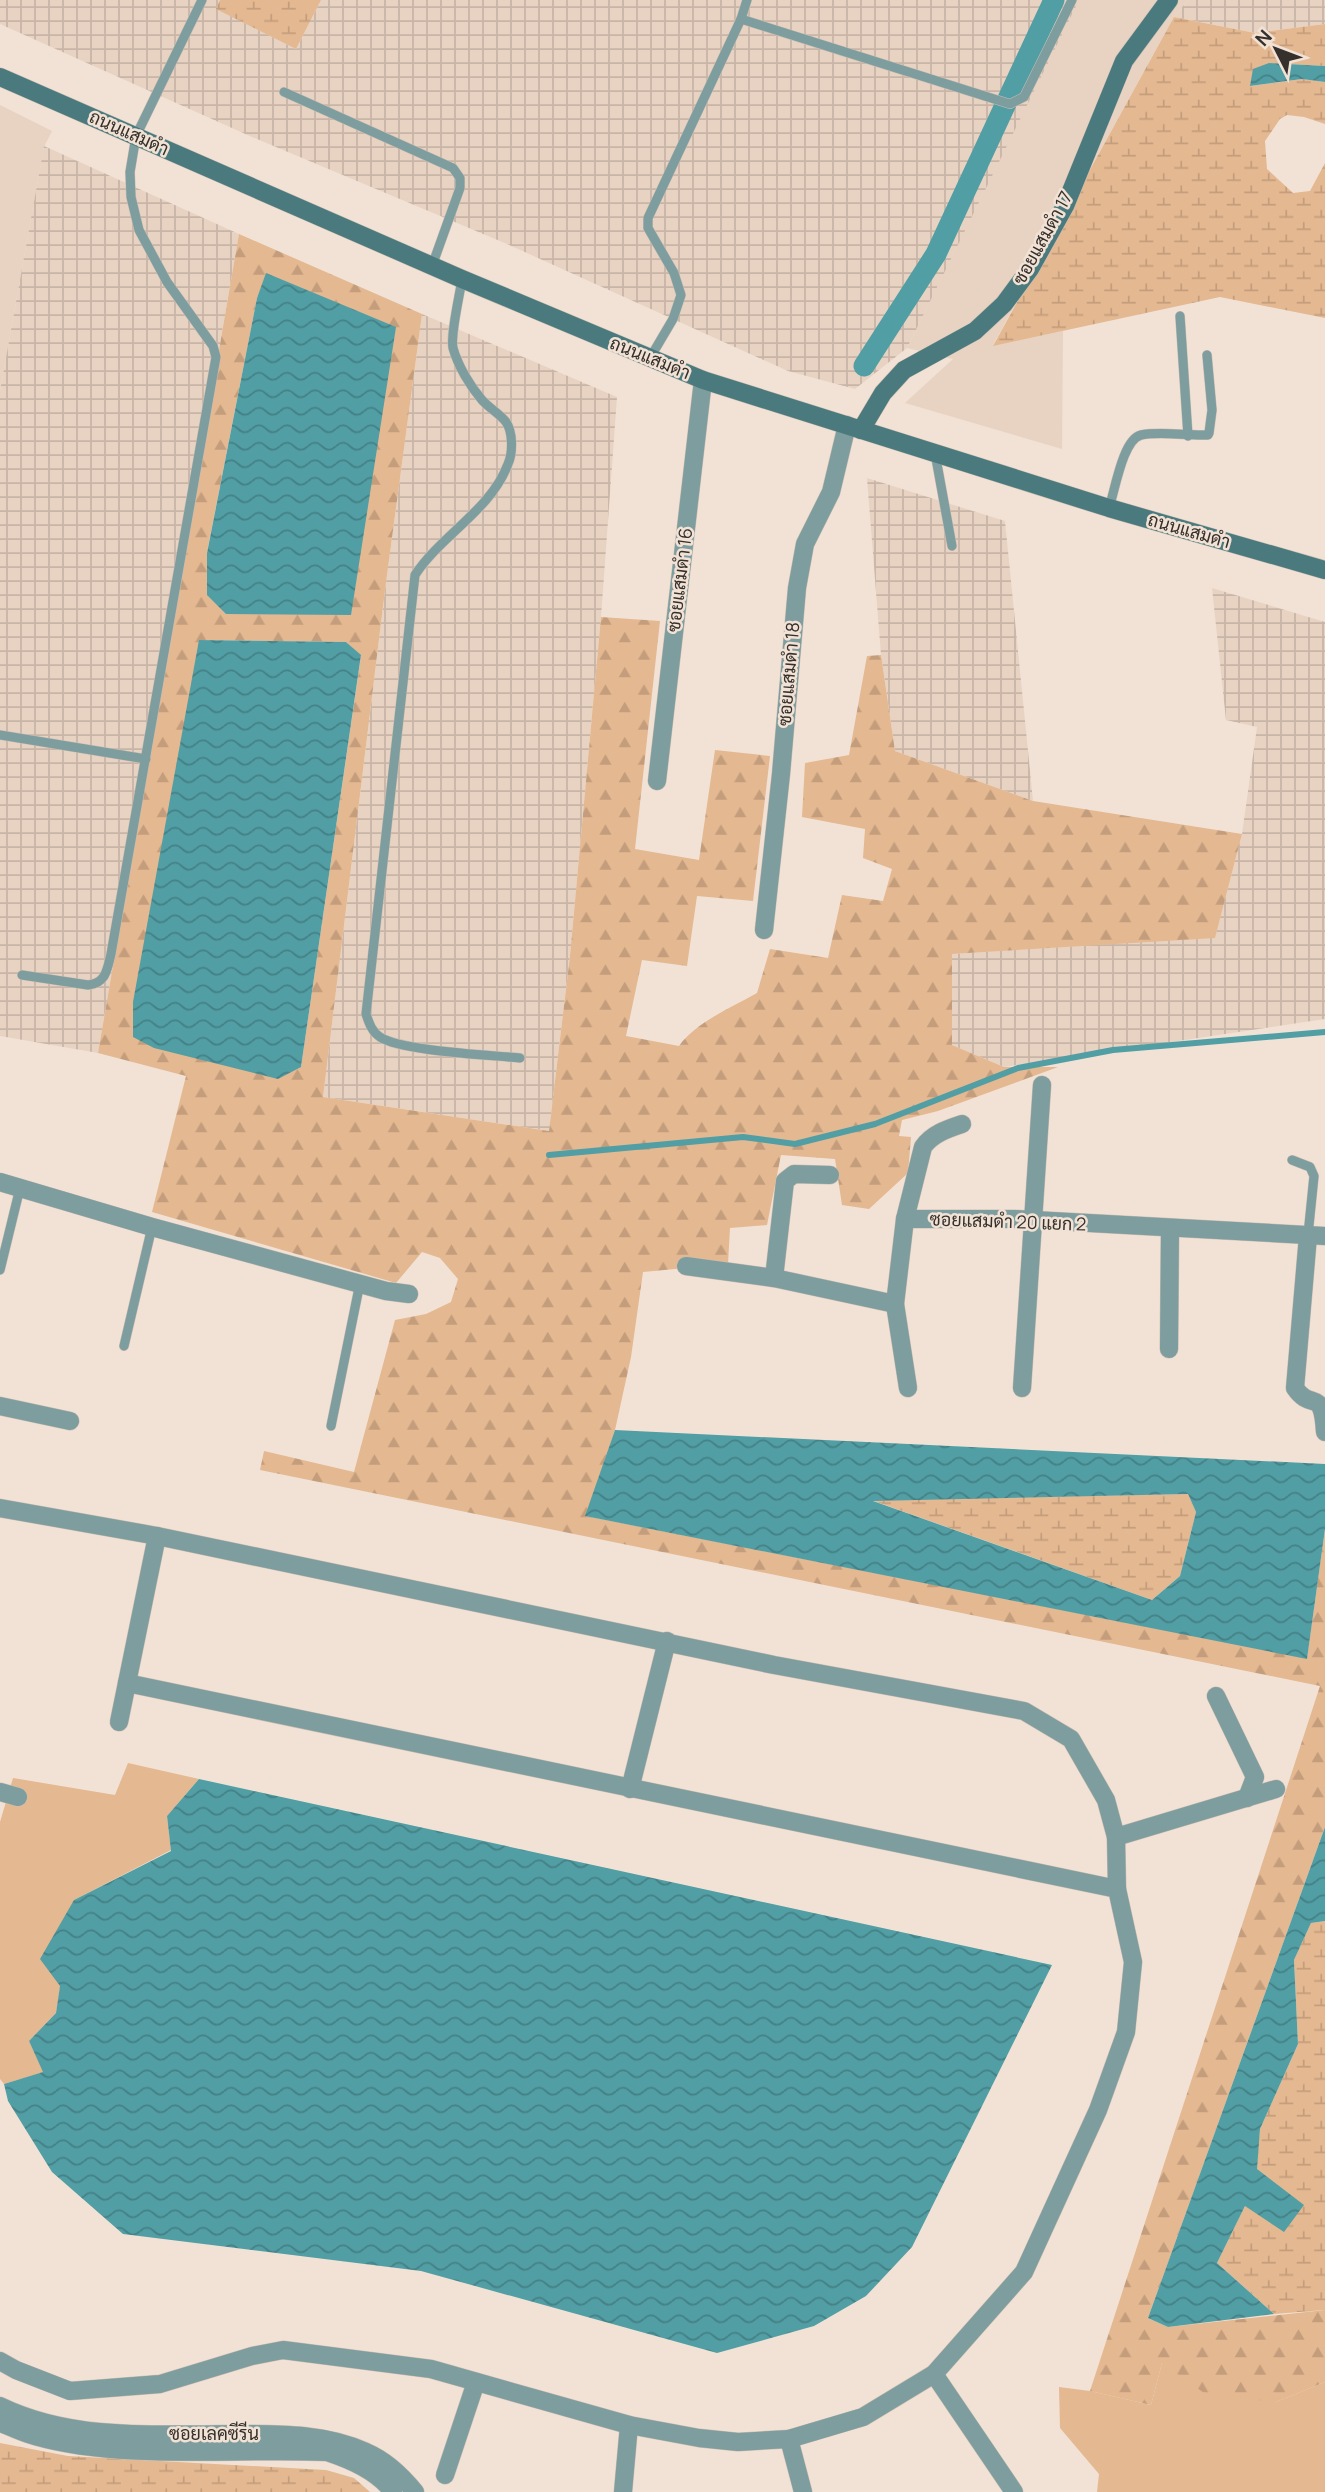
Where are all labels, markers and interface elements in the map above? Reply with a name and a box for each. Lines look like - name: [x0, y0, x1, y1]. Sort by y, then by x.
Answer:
- north arrow: [1241, 14, 1311, 84]
- text: N: [1249, 24, 1278, 51]
- street label: ถนนแสมดำ: [86, 104, 173, 160]
- street label: ซอยแสมดำ 17: [1007, 187, 1078, 288]
- street label: ถนนแสมดำ: [607, 330, 694, 384]
- street label: ถนนแสมดำ: [1145, 507, 1233, 553]
- street label: ซอยแสมดำ 16: [661, 526, 697, 633]
- street label: ซอยแสมดำ 18: [772, 621, 805, 727]
- street label: ซอยแสมดำ 20 แยก 2: [929, 1206, 1087, 1236]
- street label: ซอยเลคซีรีน: [169, 2421, 259, 2445]

